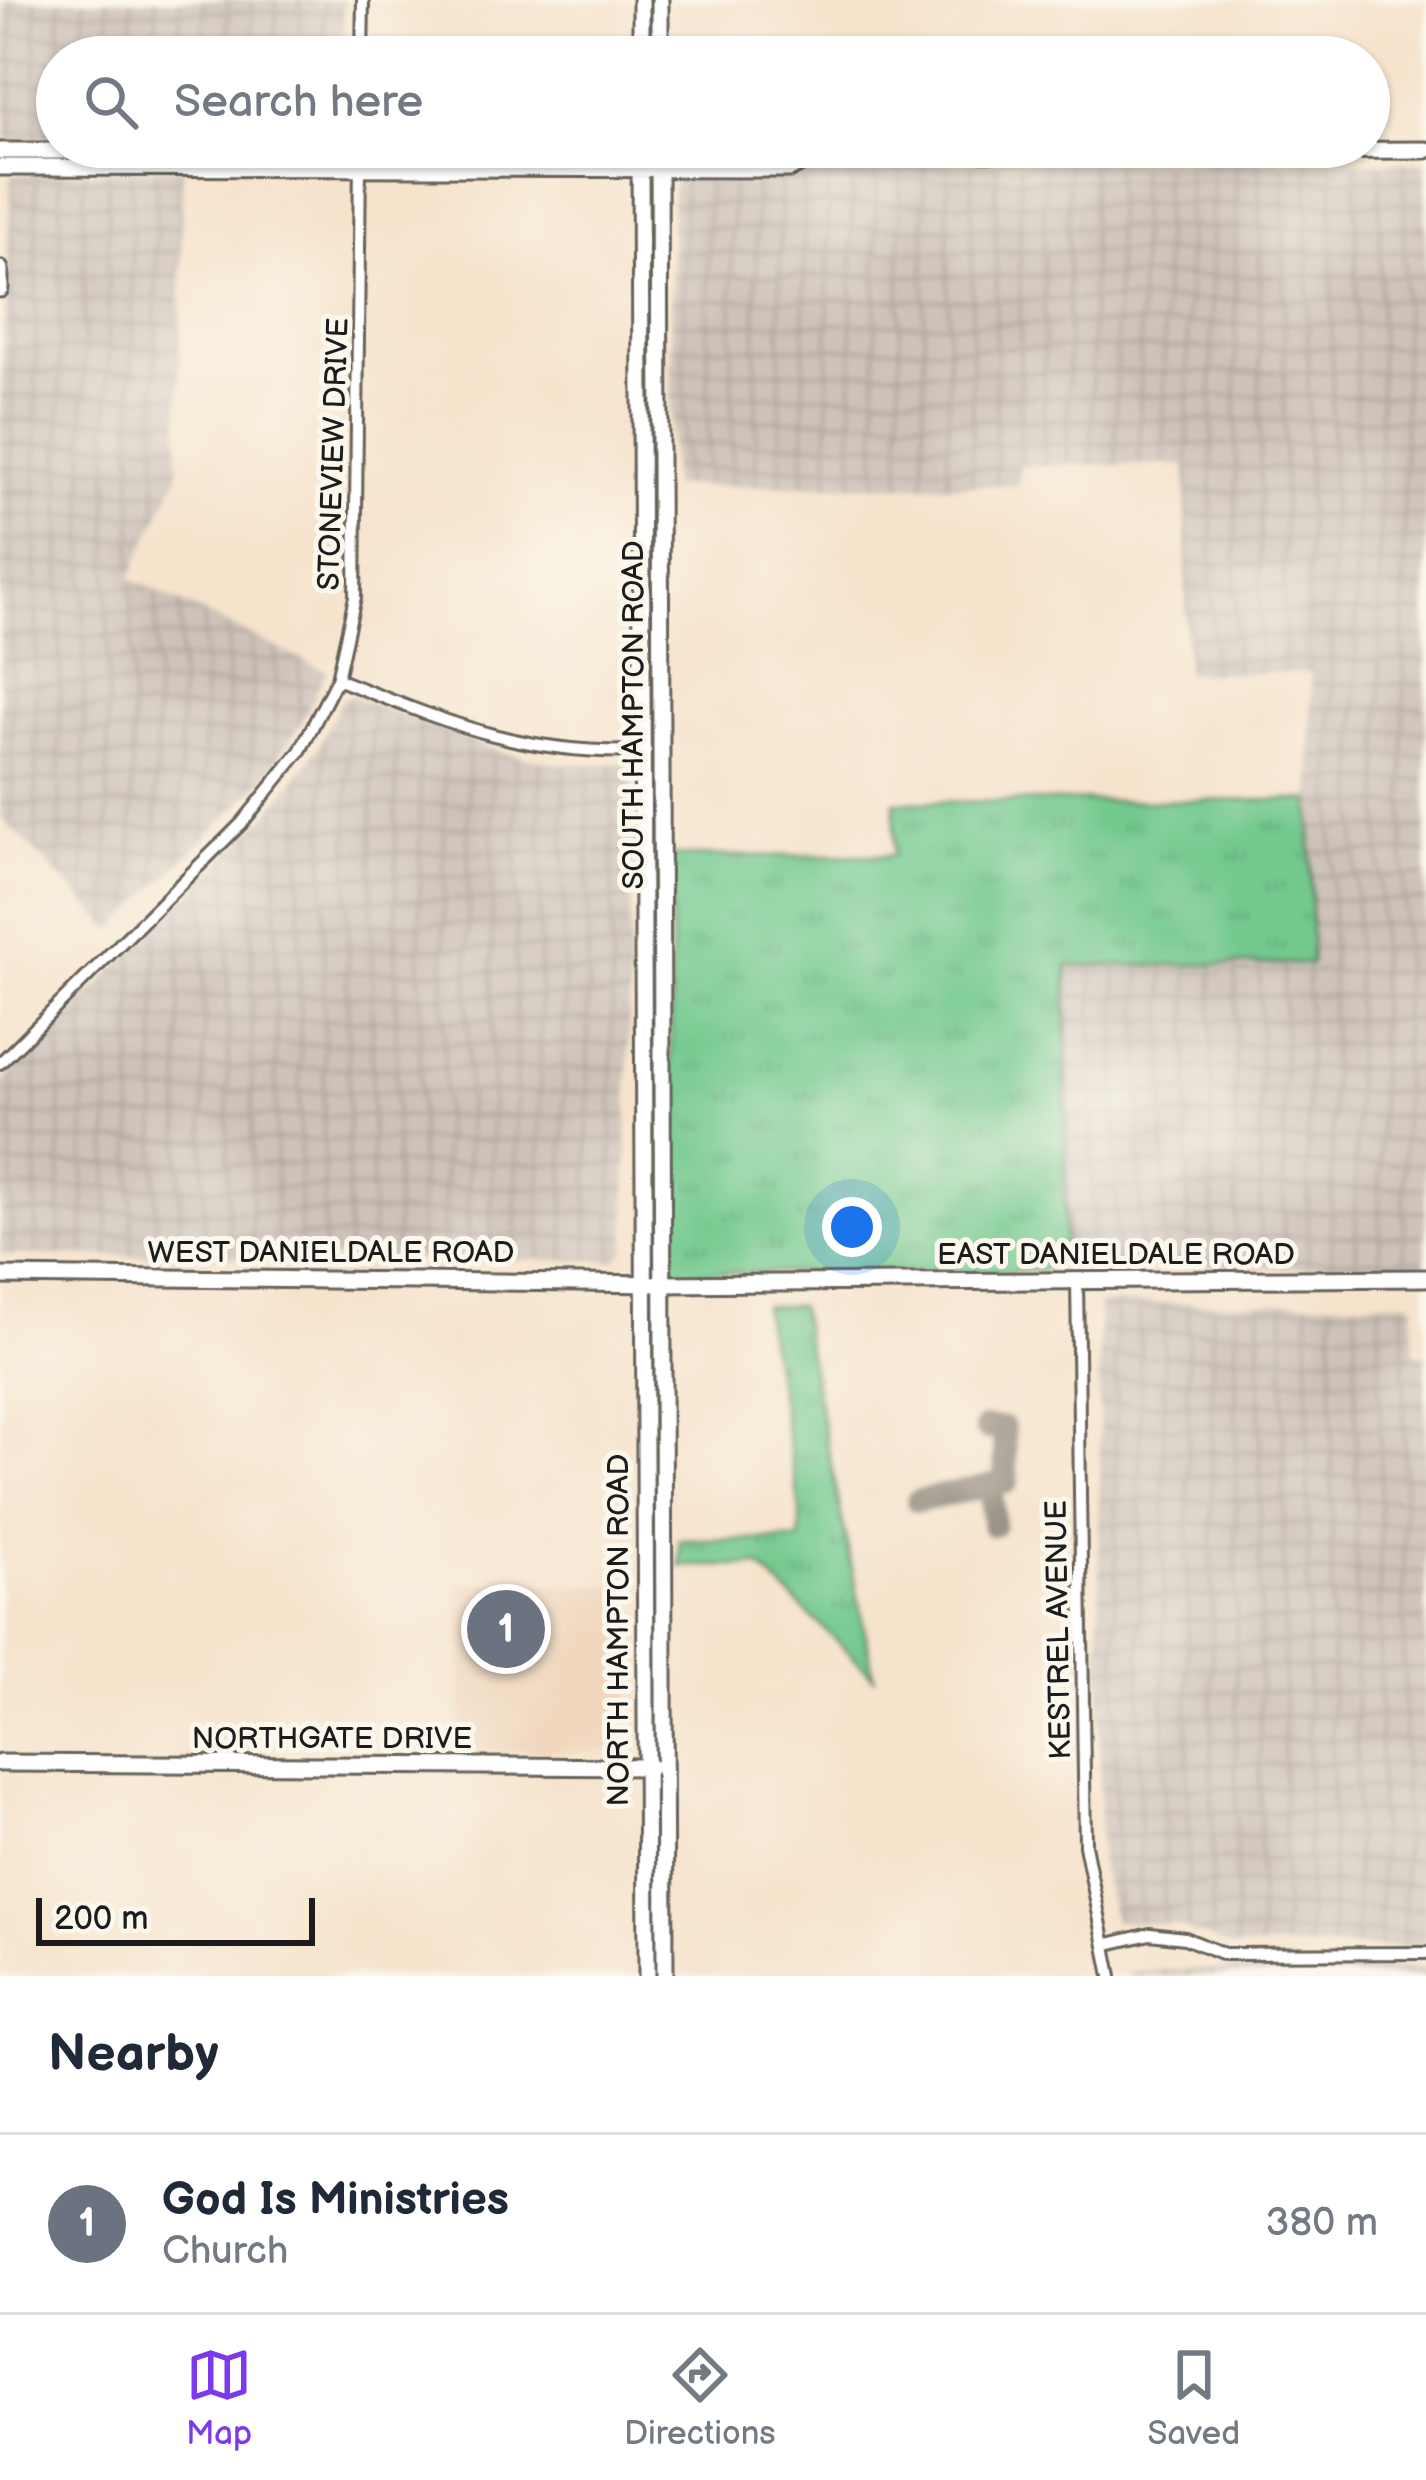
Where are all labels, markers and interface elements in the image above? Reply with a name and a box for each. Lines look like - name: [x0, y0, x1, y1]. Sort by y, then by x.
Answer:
- search box: [36, 36, 1390, 168]
- icon: search: [78, 69, 144, 135]
- text: Search here: [174, 75, 423, 130]
- street label: STONEVIEW DRIVE: [311, 317, 357, 591]
- street label: SOUTH HAMPTON ROAD: [616, 540, 652, 890]
- your location: [822, 1197, 882, 1257]
- street label: WEST DANIELDALE ROAD: [148, 1235, 514, 1271]
- street label: EAST DANIELDALE ROAD: [937, 1237, 1295, 1273]
- street label: NORTH HAMPTON ROAD: [601, 1454, 637, 1806]
- street label: KESTREL AVENUE: [1039, 1500, 1079, 1760]
- pin: 1: [467, 1584, 545, 1674]
- street label: NORTHGATE DRIVE: [192, 1721, 472, 1757]
- scale bar: [36, 1892, 315, 1945]
- text: 200 m: [54, 1899, 148, 1939]
- text: Nearby: [48, 2024, 219, 2085]
- text: God Is Ministries: [162, 2173, 509, 2228]
- text: 1: [79, 2200, 95, 2247]
- text: 380 m: [1266, 2200, 1378, 2247]
- text: Church: [162, 2228, 288, 2275]
- tab: Map: [186, 2342, 252, 2454]
- tab: Directions: [624, 2342, 776, 2454]
- tab: Saved: [1147, 2342, 1240, 2454]

